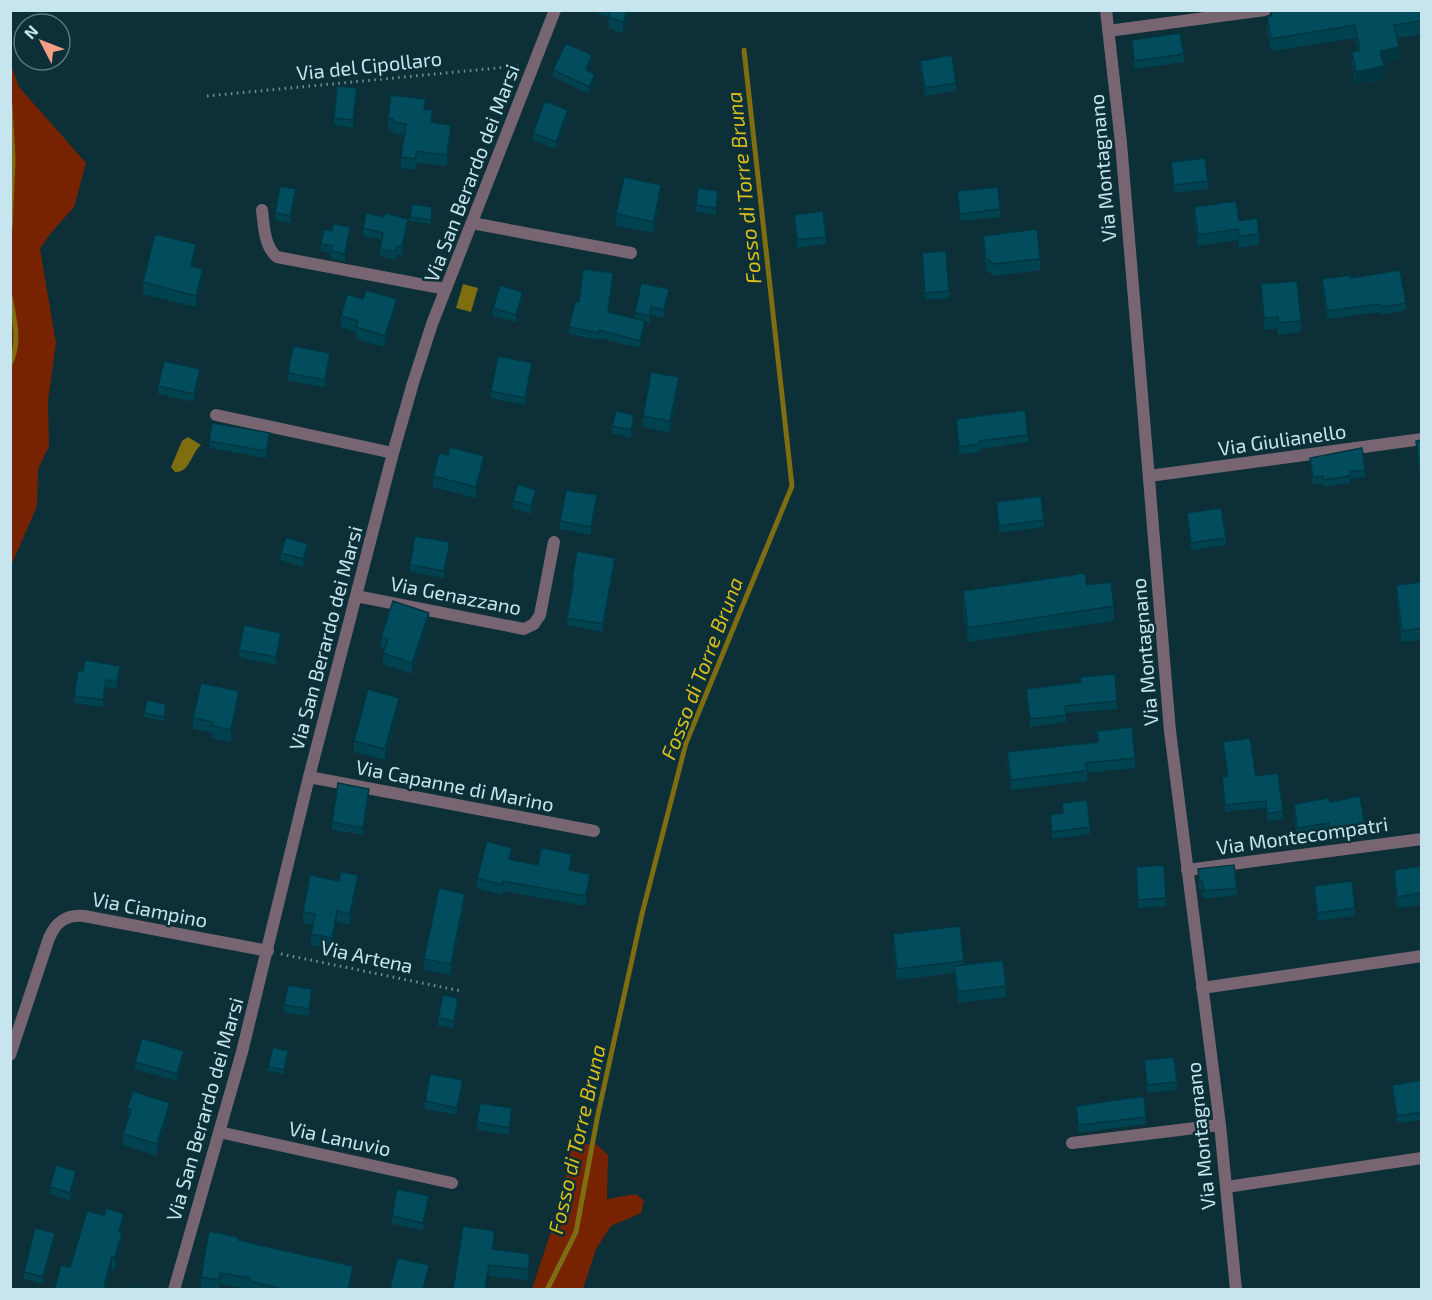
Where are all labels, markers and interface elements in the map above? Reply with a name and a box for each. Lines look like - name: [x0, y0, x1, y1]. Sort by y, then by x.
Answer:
- north arrow: [12, 12, 72, 72]
- text: N: [20, 21, 41, 42]
- street label: Via del Cipollaro: [295, 45, 443, 85]
- street label: Via San Berardo dei Marsi: [418, 61, 524, 285]
- water label: Fosso di Torre Bruna: [720, 90, 766, 286]
- street label: Via Montagnano: [1084, 93, 1120, 243]
- street label: Via Giulianello: [1216, 418, 1348, 460]
- street label: Via San Berardo dei Marsi: [283, 523, 367, 753]
- street label: Via Genazzano: [389, 571, 523, 619]
- water label: Fosso di Torre Bruna: [655, 573, 747, 763]
- street label: Via Montagnano: [1126, 577, 1162, 727]
- street label: Via Capanne di Marino: [354, 754, 556, 816]
- street label: Via Montecompatri: [1215, 811, 1389, 859]
- street label: Via Ciampino: [90, 886, 210, 932]
- street label: Via Artena: [319, 935, 415, 977]
- street label: Via San Berardo dei Marsi: [161, 994, 247, 1224]
- water label: Fosso di Torre Bruna: [542, 1042, 610, 1236]
- street label: Via Montagnano: [1180, 1061, 1220, 1211]
- street label: Via Lanuvio: [287, 1115, 393, 1161]

